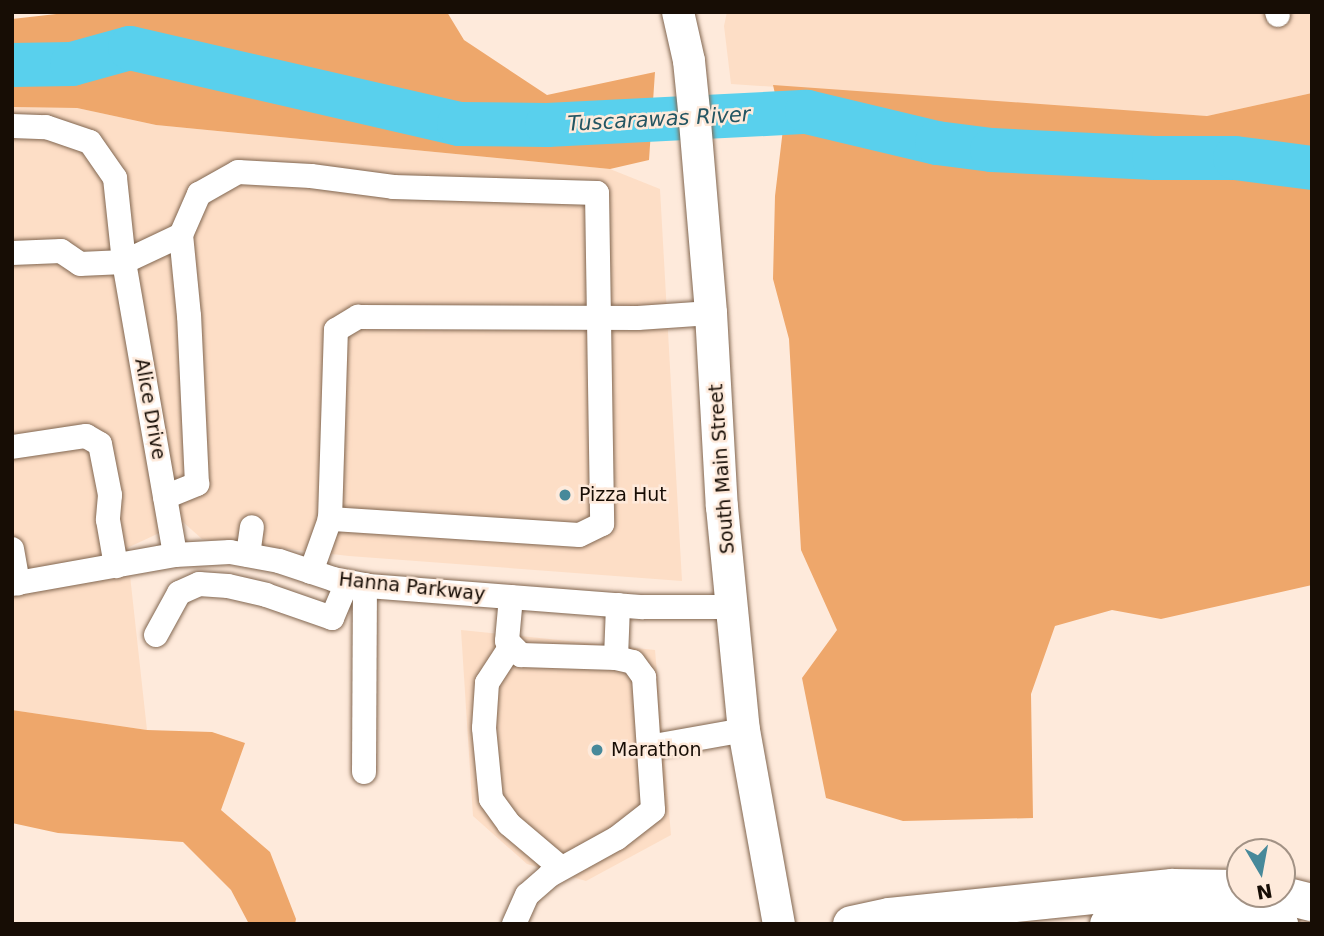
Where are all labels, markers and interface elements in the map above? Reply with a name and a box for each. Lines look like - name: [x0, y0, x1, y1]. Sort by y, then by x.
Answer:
- water label: Tuscarawas River: [567, 102, 751, 136]
- street label: Alice Drive: [130, 357, 170, 461]
- street label: South Main Street: [705, 383, 739, 555]
- place label: Pizza Hut: [579, 484, 667, 506]
- marker: Pizza Hut: [557, 487, 573, 503]
- street label: Hanna Parkway: [338, 568, 486, 606]
- place label: Marathon: [611, 739, 702, 761]
- marker: Marathon: [589, 742, 605, 758]
- north arrow: [1226, 838, 1296, 908]
- text: N: [1255, 879, 1274, 904]

